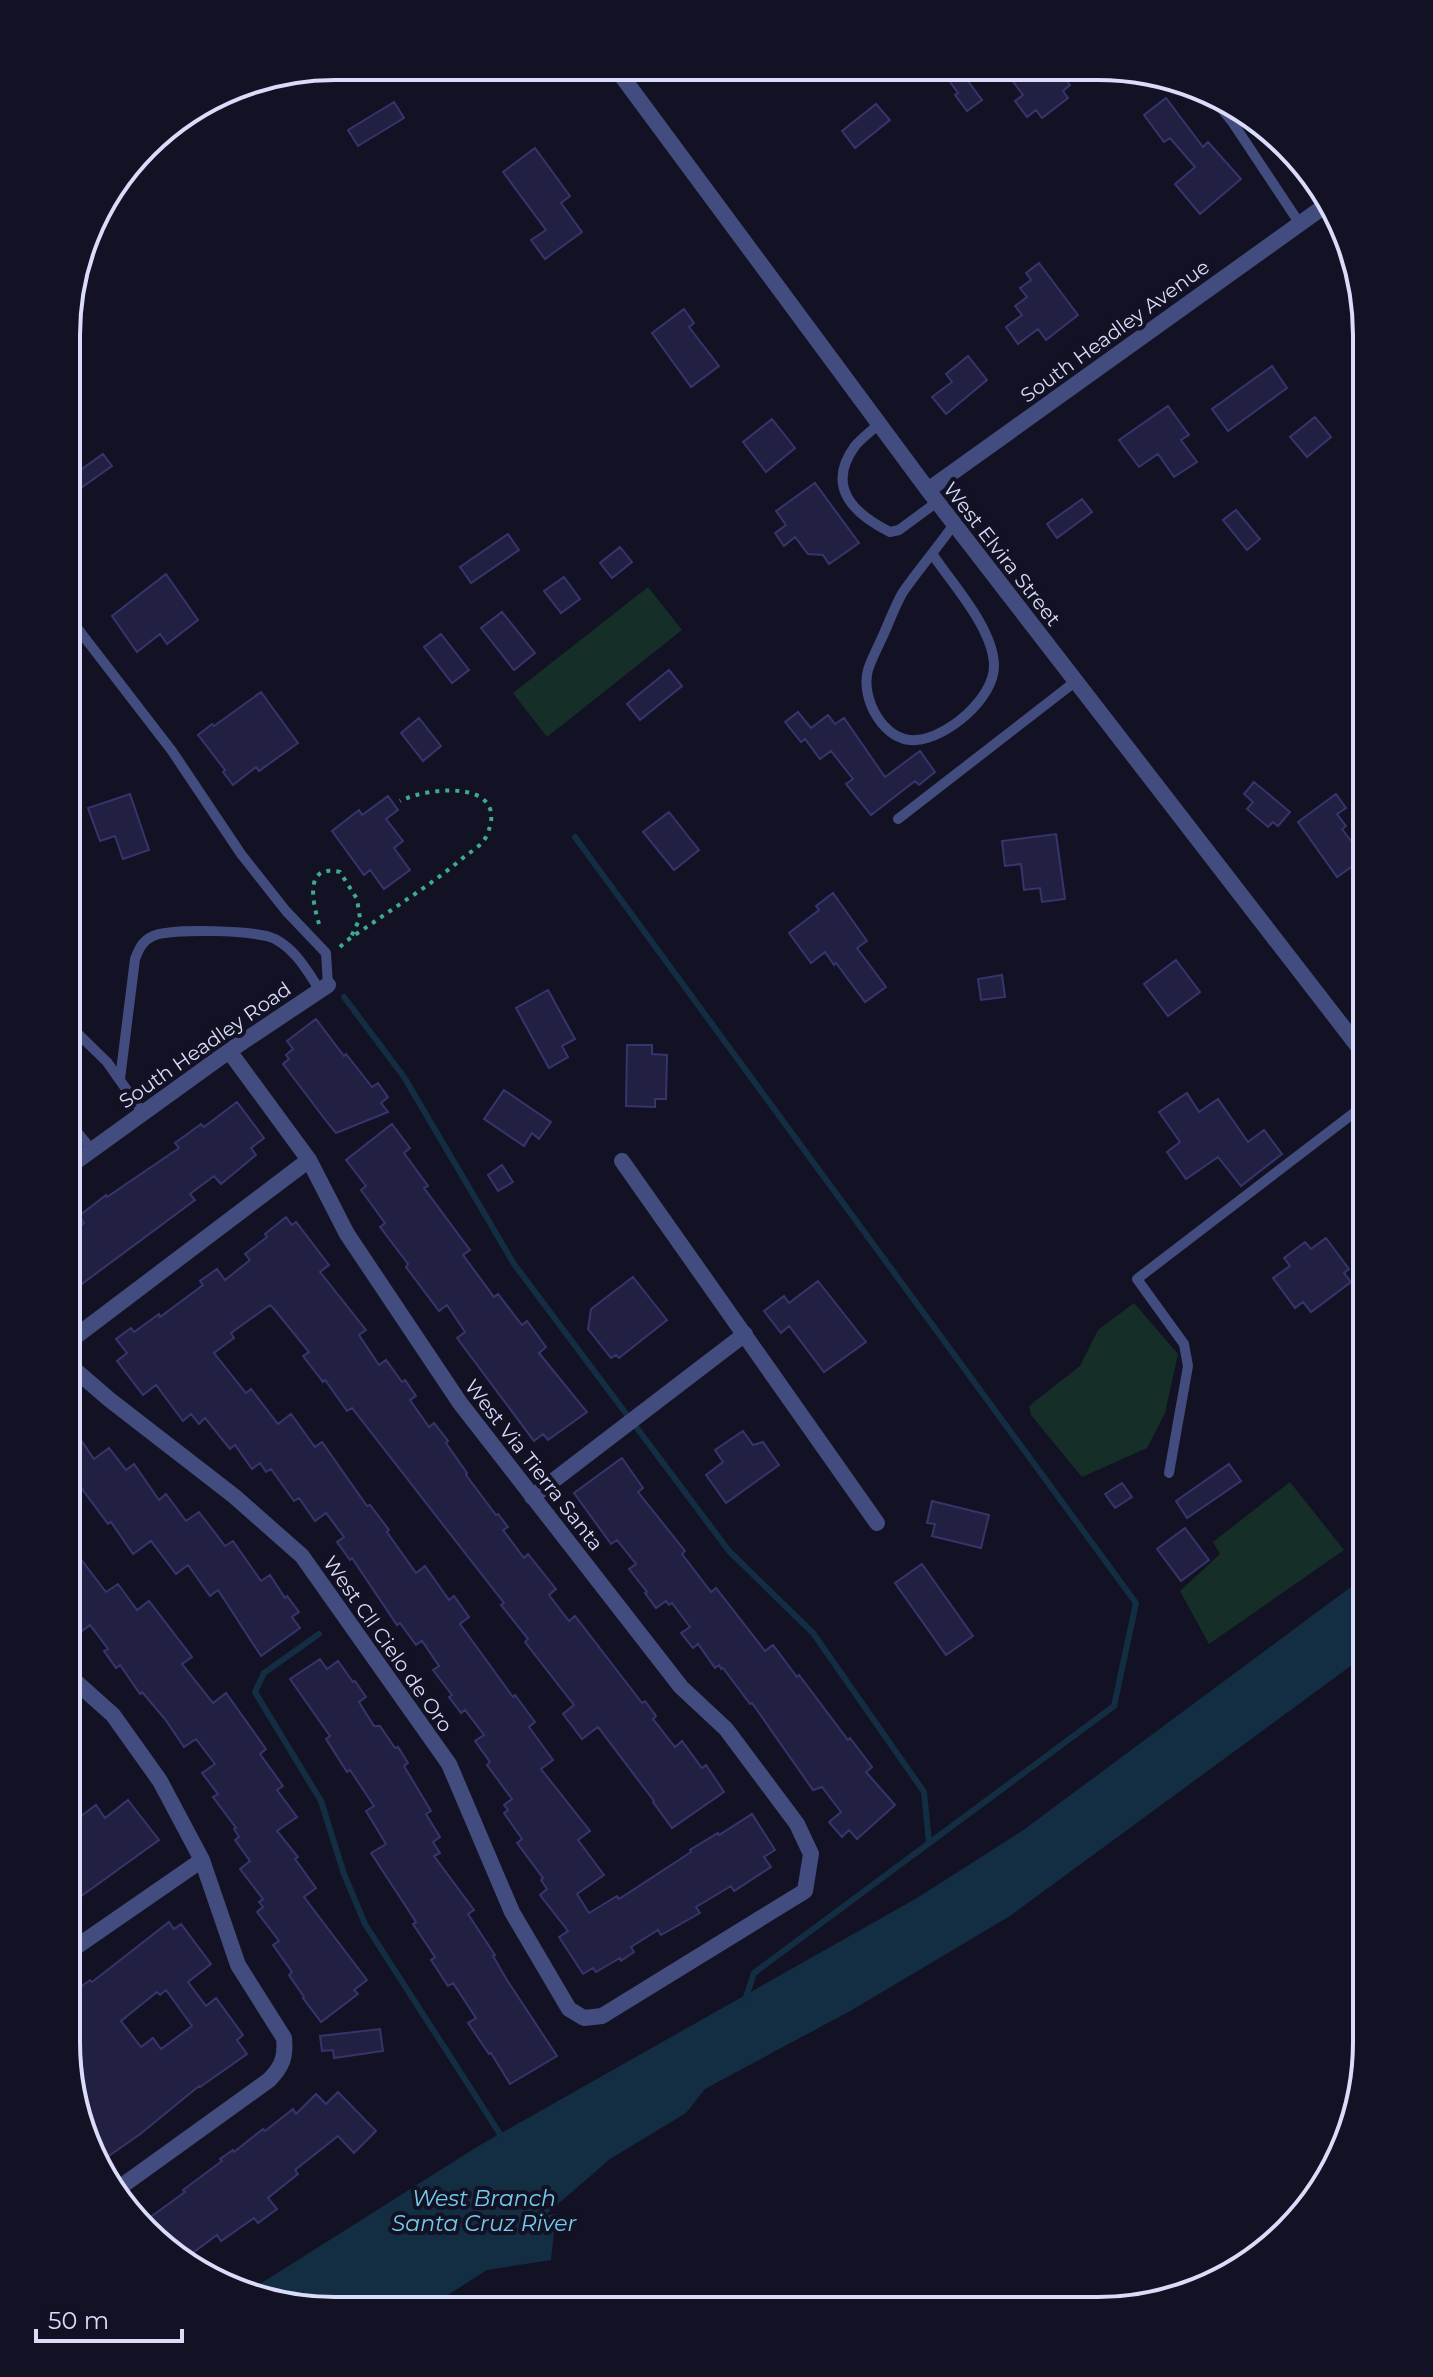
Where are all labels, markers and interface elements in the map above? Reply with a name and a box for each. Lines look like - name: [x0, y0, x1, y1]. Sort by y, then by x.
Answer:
- street label: South Headley Avenue: [1016, 254, 1214, 408]
- street label: West Elvira Street: [938, 477, 1066, 631]
- street label: South Headley Road: [114, 977, 296, 1113]
- street label: West Via Tierra Santa: [460, 1375, 608, 1555]
- street label: West Cll Cielo de Oro: [318, 1551, 458, 1737]
- water label: West Branch Santa Cruz River: [392, 2185, 577, 2237]
- scale bar: [36, 2293, 182, 2343]
- text: 50 m: [48, 2306, 109, 2335]

